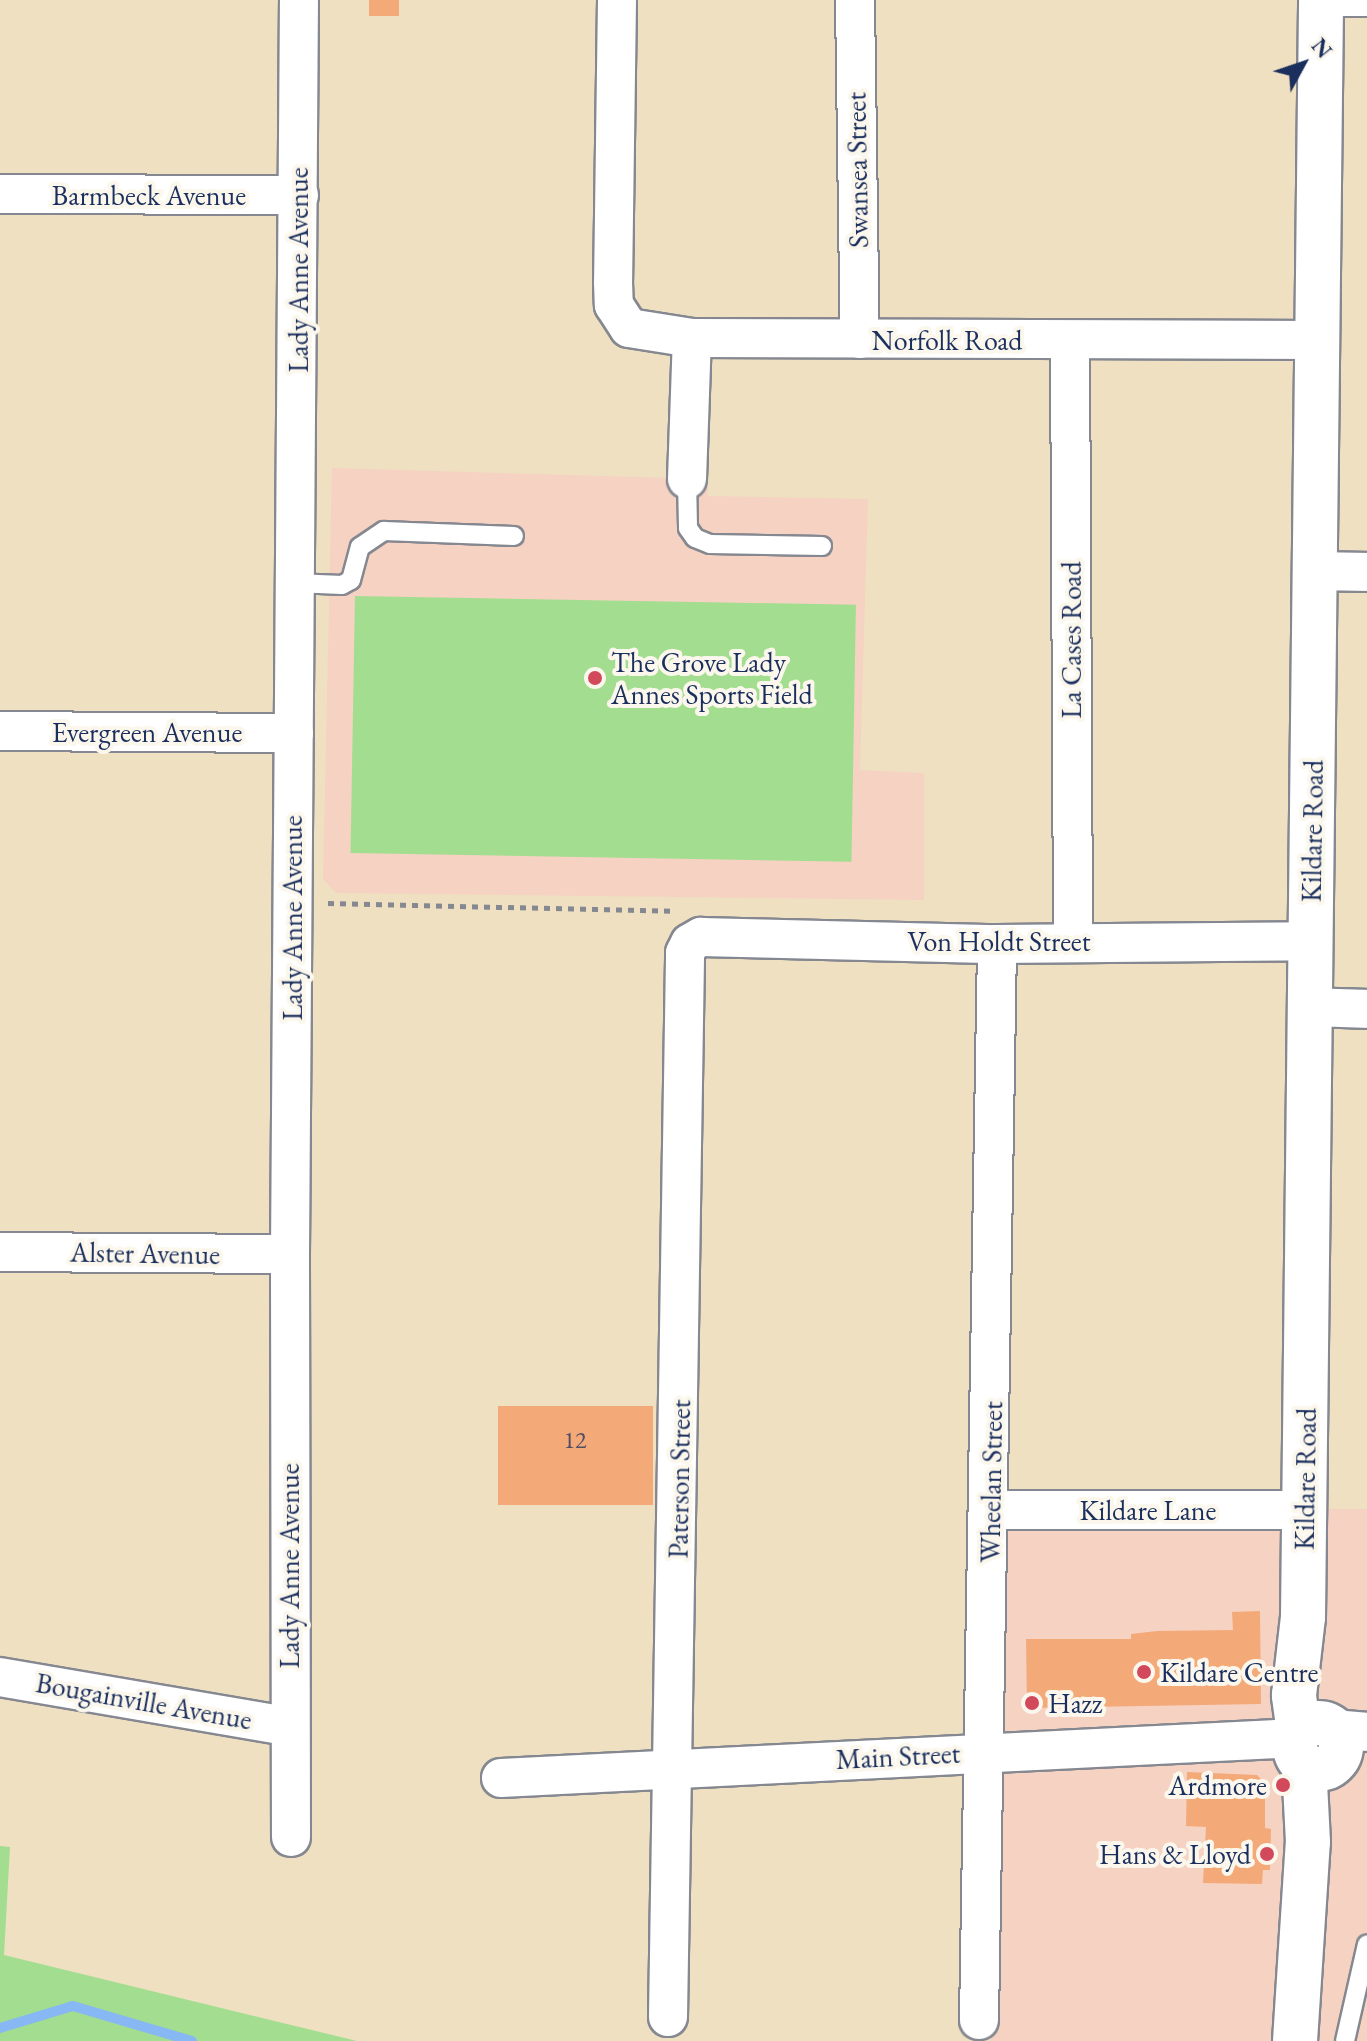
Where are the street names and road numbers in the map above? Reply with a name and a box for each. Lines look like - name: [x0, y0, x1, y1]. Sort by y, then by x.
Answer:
- street label: Swansea Street: [839, 92, 875, 248]
- street label: Lady Anne Avenue: [281, 167, 315, 373]
- street label: Barmbeck Avenue: [52, 178, 246, 212]
- street label: Norfolk Road: [871, 323, 1023, 357]
- street label: La Cases Road: [1054, 561, 1088, 719]
- street label: Evergreen Avenue: [52, 715, 242, 749]
- street label: Kildare Road: [1294, 759, 1330, 903]
- street label: Lady Anne Avenue: [275, 815, 309, 1021]
- street label: Von Holdt Street: [907, 924, 1091, 958]
- street label: Alster Avenue: [70, 1235, 220, 1271]
- street label: Paterson Street: [661, 1399, 697, 1559]
- street label: Wheelan Street: [973, 1401, 1009, 1563]
- street label: Kildare Road: [1287, 1407, 1323, 1551]
- street label: Lady Anne Avenue: [272, 1463, 306, 1669]
- street label: Kildare Lane: [1079, 1493, 1217, 1527]
- street label: Bougainville Avenue: [33, 1665, 255, 1737]
- street label: Main Street: [835, 1736, 961, 1776]

